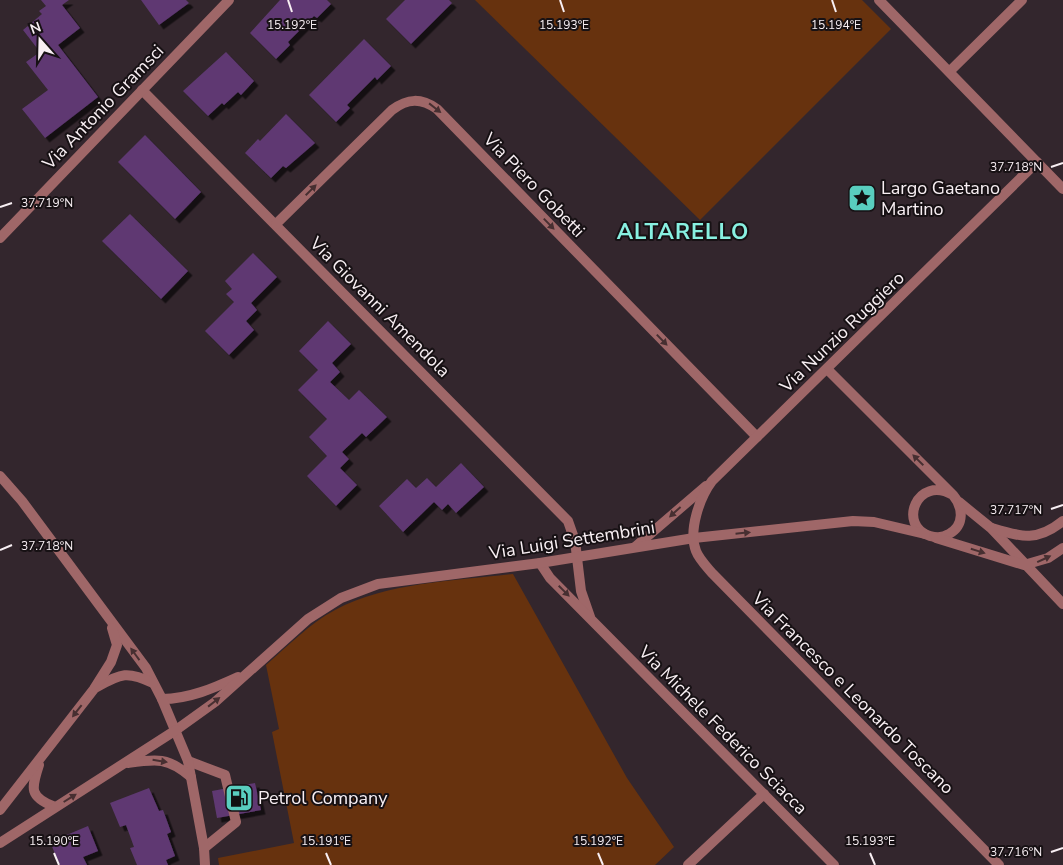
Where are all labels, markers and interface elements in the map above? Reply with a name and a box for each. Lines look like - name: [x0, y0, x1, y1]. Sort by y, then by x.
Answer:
- north arrow: [15, 15, 65, 65]
- text: 15.192°E: [267, 17, 317, 33]
- text: 15.193°E: [539, 17, 589, 33]
- text: 15.194°E: [811, 17, 861, 33]
- text: N: [28, 18, 44, 39]
- street label: Via Antonio Gramsci: [36, 39, 169, 175]
- one-way arrow: [428, 103, 441, 114]
- street label: Via Piero Gobetti: [477, 127, 590, 242]
- text: 37.718°N: [990, 159, 1042, 175]
- place label: Largo Gaetano Martino: [881, 176, 1000, 221]
- place icon: Largo Gaetano Martino: [847, 183, 877, 213]
- one-way arrow: [304, 184, 316, 196]
- text: 37.719°N: [21, 195, 73, 211]
- one-way arrow: [543, 217, 555, 229]
- district label: ALTARELLO: [617, 217, 749, 247]
- street label: Via Giovanni Amendola: [304, 231, 455, 382]
- street label: Via Nunzio Ruggiero: [774, 266, 910, 399]
- one-way arrow: [656, 334, 668, 346]
- one-way arrow: [912, 455, 924, 467]
- text: 37.717°N: [990, 502, 1042, 518]
- one-way arrow: [669, 506, 681, 518]
- street label: Via Luigi Settembrini: [486, 515, 657, 565]
- one-way arrow: [735, 528, 751, 536]
- text: 37.718°N: [21, 538, 73, 554]
- one-way arrow: [971, 547, 986, 555]
- one-way arrow: [1037, 554, 1052, 563]
- one-way arrow: [557, 585, 569, 597]
- street label: Via Francesco e Leonardo Toscano: [746, 586, 959, 799]
- street label: Via Michele Federico Sciacca: [633, 640, 813, 820]
- one-way arrow: [130, 648, 141, 661]
- one-way arrow: [207, 696, 220, 707]
- one-way arrow: [71, 704, 82, 717]
- one-way arrow: [152, 758, 168, 766]
- fuel station icon: Petrol Company: [224, 783, 254, 813]
- place label: Petrol Company: [258, 786, 388, 810]
- one-way arrow: [64, 793, 77, 802]
- text: 15.190°E: [29, 833, 79, 849]
- text: 15.191°E: [301, 833, 351, 849]
- text: 15.192°E: [573, 833, 623, 849]
- text: 15.193°E: [845, 833, 895, 849]
- text: 37.716°N: [990, 844, 1042, 860]

